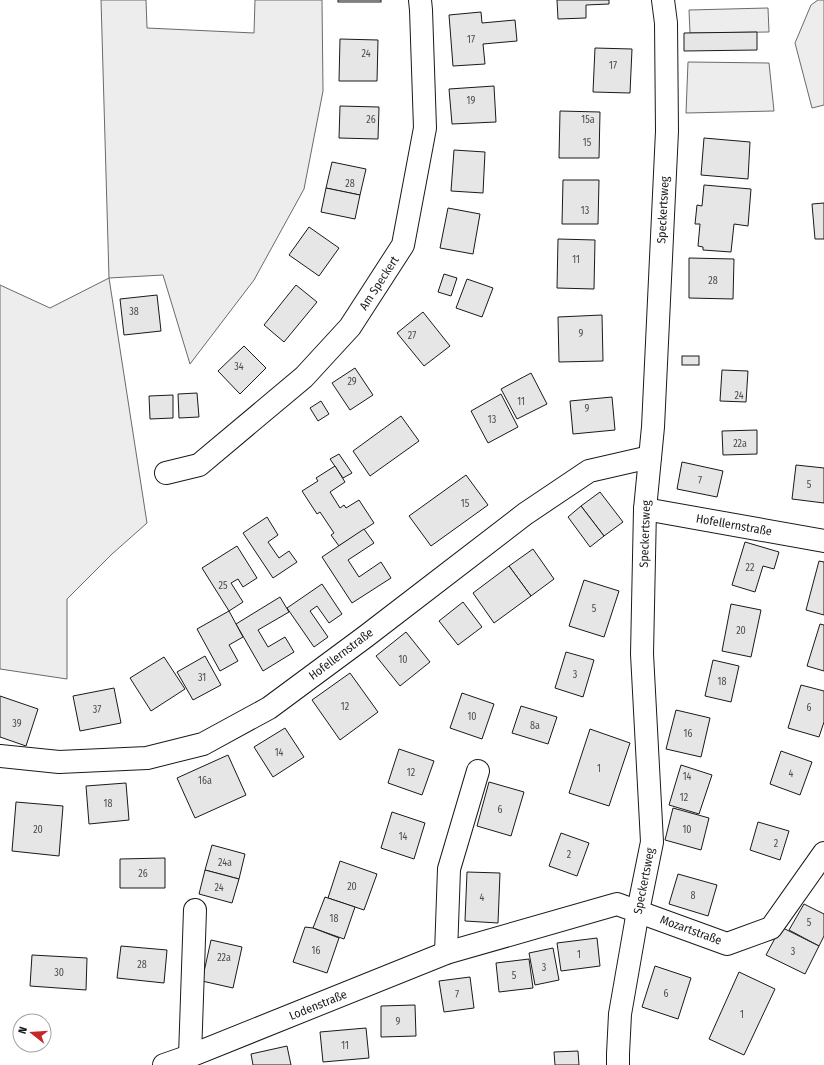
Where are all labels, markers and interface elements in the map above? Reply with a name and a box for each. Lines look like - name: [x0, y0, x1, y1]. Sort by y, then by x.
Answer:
- house number: 17: [467, 34, 475, 46]
- house number: 24: [361, 48, 371, 60]
- house number: 17: [609, 60, 617, 72]
- house number: 19: [467, 95, 476, 107]
- house number: 26: [366, 114, 376, 126]
- house number: 15a: [581, 114, 595, 126]
- house number: 15: [583, 137, 592, 149]
- street label: Speckertsweg: [654, 176, 672, 244]
- house number: 28: [345, 178, 355, 190]
- house number: 13: [581, 205, 590, 217]
- street label: Am Speckert: [356, 253, 402, 313]
- house number: 11: [572, 254, 580, 266]
- house number: 28: [708, 275, 718, 287]
- house number: 38: [129, 306, 139, 318]
- house number: 9: [579, 328, 584, 340]
- house number: 27: [408, 330, 416, 342]
- house number: 34: [234, 361, 244, 373]
- house number: 29: [347, 376, 357, 388]
- house number: 24: [734, 390, 744, 402]
- house number: 11: [517, 396, 525, 408]
- house number: 9: [585, 403, 590, 415]
- house number: 13: [488, 414, 497, 426]
- house number: 22a: [733, 438, 747, 450]
- house number: 7: [698, 475, 702, 487]
- house number: 5: [807, 479, 812, 491]
- house number: 15: [461, 498, 470, 510]
- street label: Speckertsweg: [637, 500, 653, 568]
- street label: Hofellernstraße: [695, 511, 773, 539]
- house number: 22: [746, 562, 755, 574]
- house number: 25: [219, 580, 228, 592]
- house number: 5: [592, 603, 597, 615]
- street label: Hofellernstraße: [306, 625, 376, 683]
- house number: 20: [736, 625, 746, 637]
- house number: 10: [398, 654, 408, 666]
- house number: 3: [573, 669, 578, 681]
- house number: 31: [198, 672, 206, 684]
- house number: 18: [718, 676, 726, 688]
- house number: 12: [341, 701, 350, 713]
- house number: 6: [807, 702, 812, 714]
- house number: 37: [93, 704, 101, 716]
- house number: 10: [467, 711, 477, 723]
- house number: 39: [12, 718, 22, 730]
- house number: 8a: [530, 720, 540, 732]
- house number: 16: [684, 728, 692, 740]
- house number: 14: [275, 747, 284, 759]
- house number: 1: [597, 763, 601, 775]
- house number: 12: [407, 767, 416, 779]
- house number: 4: [789, 768, 794, 780]
- house number: 14: [683, 771, 692, 783]
- house number: 16a: [198, 775, 212, 787]
- house number: 12: [680, 792, 689, 804]
- house number: 18: [104, 798, 112, 810]
- house number: 6: [498, 804, 503, 816]
- house number: 20: [33, 824, 43, 836]
- house number: 10: [682, 824, 692, 836]
- house number: 14: [399, 831, 408, 843]
- house number: 2: [774, 838, 779, 850]
- street label: Speckertsweg: [631, 846, 657, 915]
- house number: 2: [567, 849, 572, 861]
- house number: 24a: [218, 857, 232, 869]
- house number: 26: [138, 868, 148, 880]
- house number: 20: [347, 881, 357, 893]
- house number: 24: [214, 882, 224, 894]
- house number: 8: [691, 890, 696, 902]
- house number: 4: [480, 892, 485, 904]
- street label: Mozartstraße: [658, 912, 724, 948]
- house number: 18: [330, 913, 338, 925]
- house number: 5: [807, 917, 812, 929]
- house number: 16: [312, 945, 320, 957]
- house number: 3: [791, 946, 796, 958]
- house number: 1: [577, 949, 581, 961]
- house number: 22a: [217, 952, 231, 964]
- house number: 28: [137, 959, 147, 971]
- house number: 3: [542, 962, 547, 974]
- house number: 30: [54, 967, 64, 979]
- house number: 5: [512, 970, 517, 982]
- street label: Lodenstraße: [287, 987, 349, 1023]
- house number: 6: [664, 988, 669, 1000]
- house number: 7: [455, 989, 459, 1001]
- house number: 1: [740, 1009, 744, 1021]
- north arrow: [12, 1013, 52, 1053]
- house number: 9: [396, 1016, 401, 1028]
- text: N: [16, 1025, 30, 1035]
- house number: 11: [341, 1040, 349, 1052]

